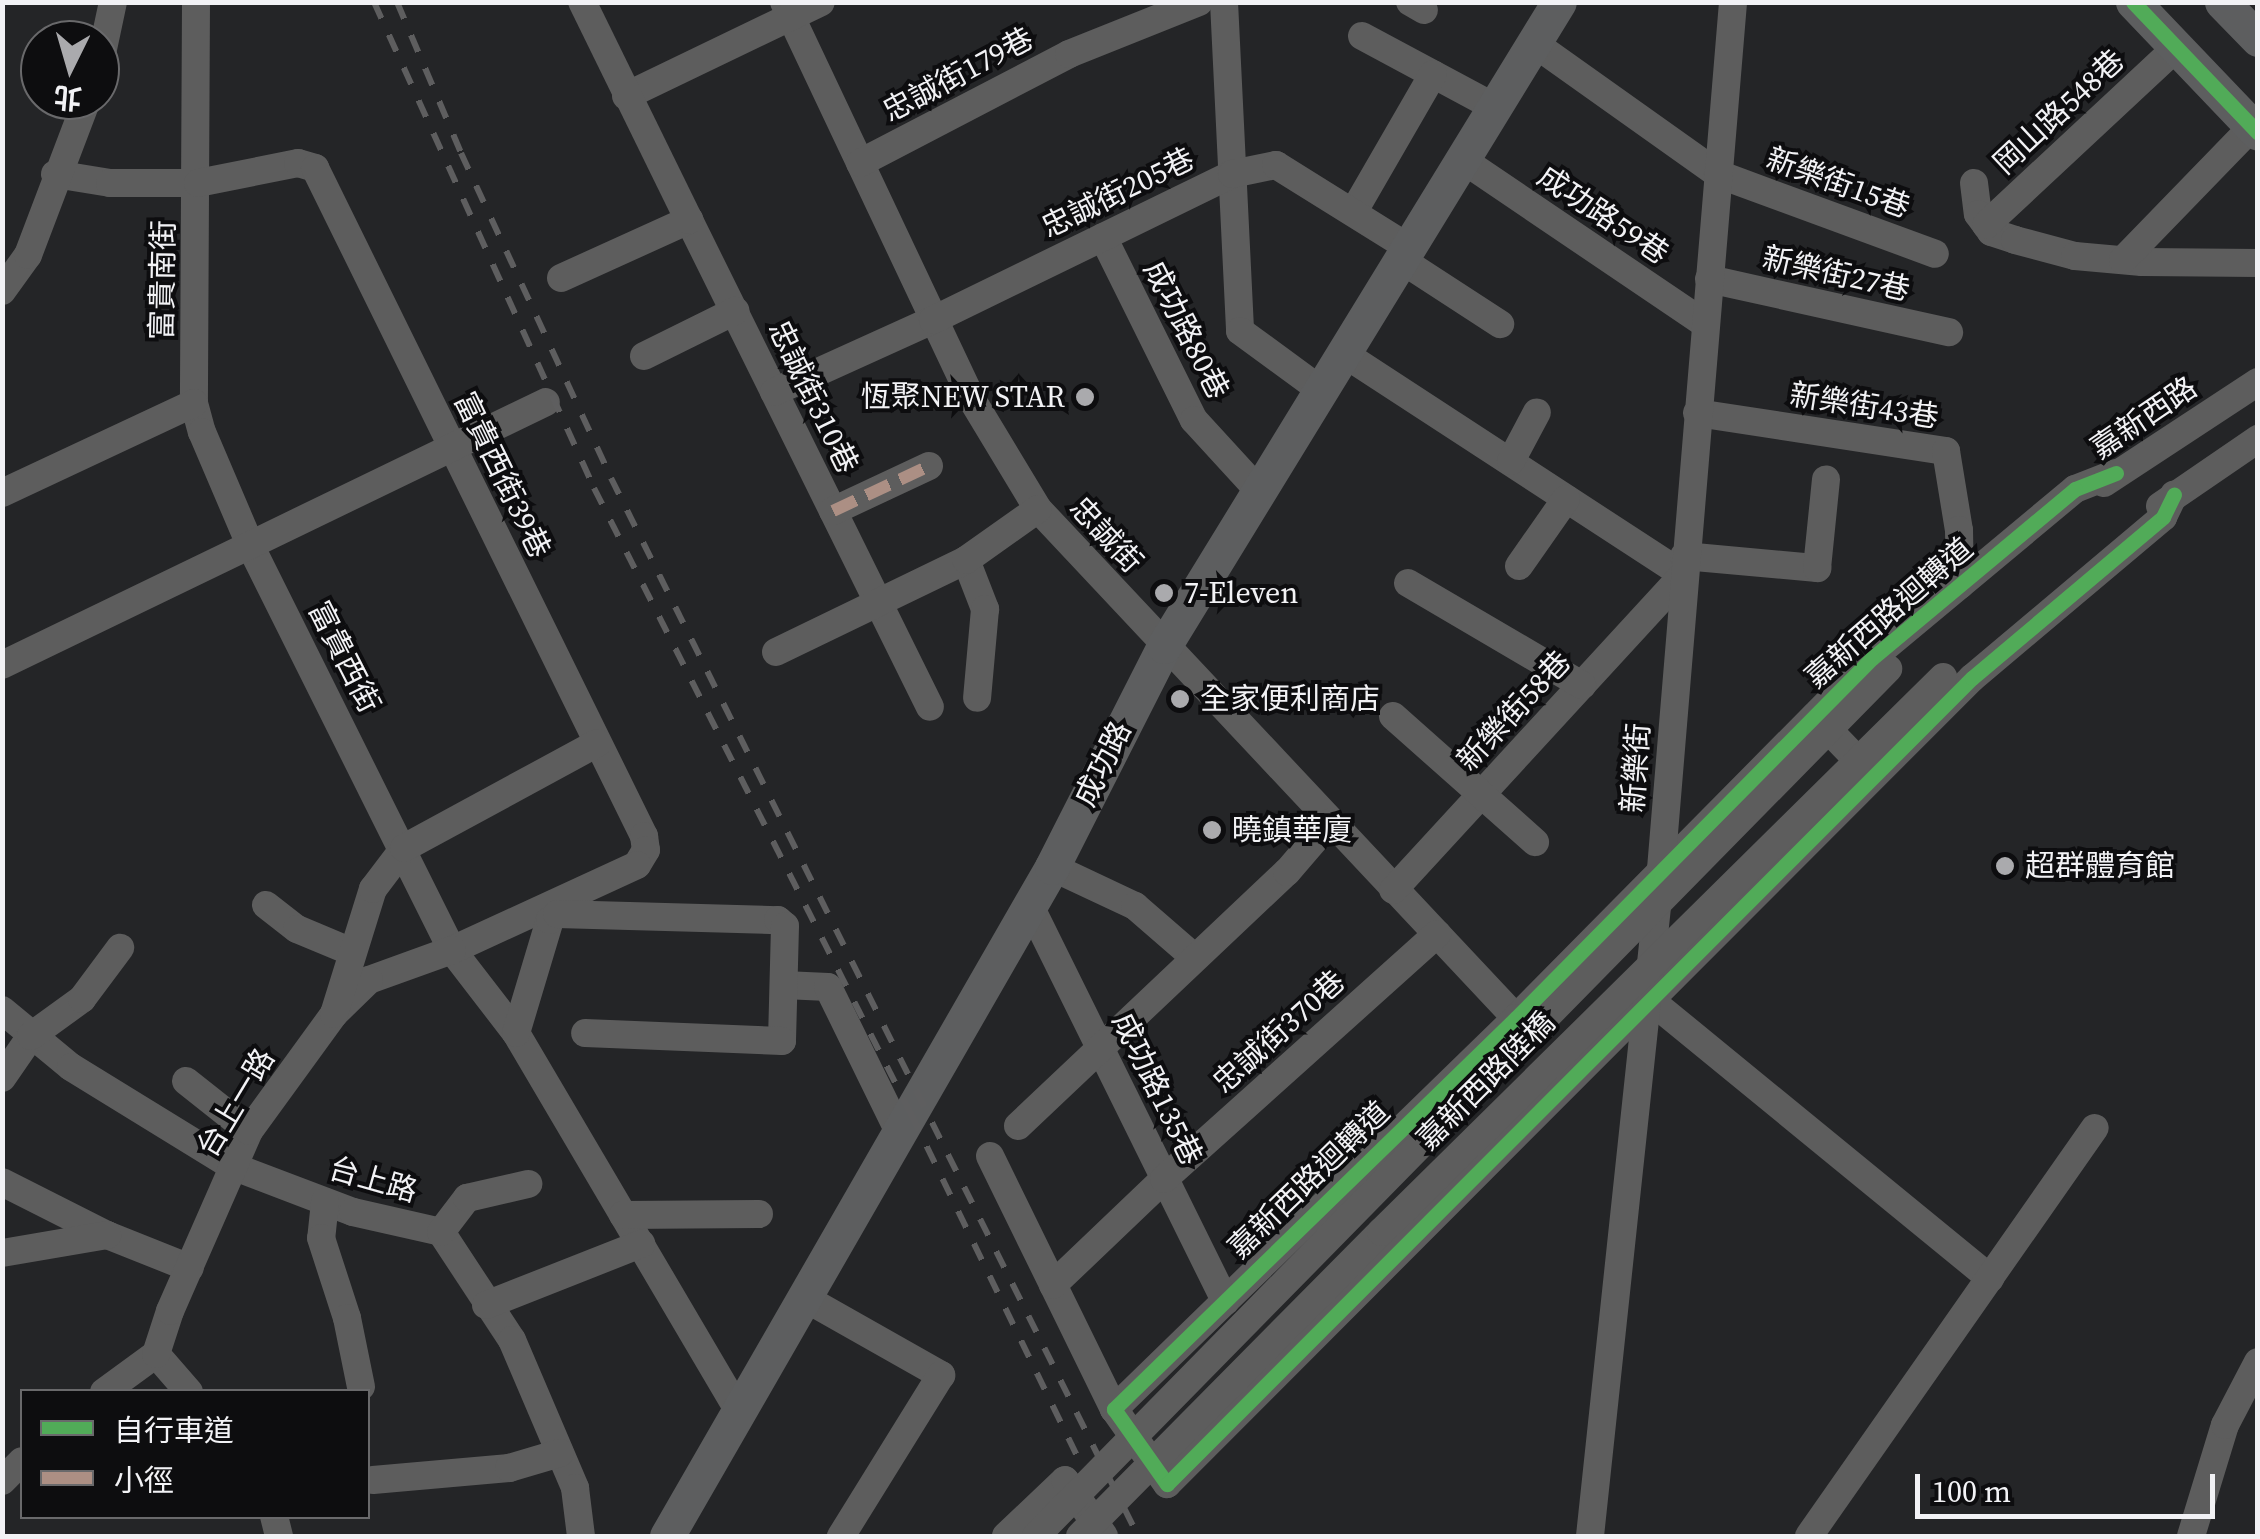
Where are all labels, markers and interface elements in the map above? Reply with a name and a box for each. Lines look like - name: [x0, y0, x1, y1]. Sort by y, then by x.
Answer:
- north arrow: [20, 20, 120, 120]
- street label: 忠誠街179巷: [877, 20, 1039, 130]
- street label: 岡山路548巷: [1986, 43, 2132, 181]
- text: 北: [52, 78, 83, 118]
- street label: 新樂街15巷: [1761, 140, 1915, 226]
- street label: 忠誠街205巷: [1036, 141, 1200, 245]
- street label: 成功路59巷: [1531, 158, 1675, 272]
- street label: 富貴南街: [144, 220, 182, 340]
- street label: 新樂街27巷: [1759, 240, 1913, 308]
- street label: 成功路80巷: [1136, 255, 1236, 405]
- street label: 忠誠街310巷: [761, 315, 865, 479]
- street label: 嘉新西路: [2084, 370, 2204, 466]
- street label: 新樂街43巷: [1787, 376, 1941, 436]
- place label: 恆聚NEW STAR: [860, 379, 1065, 415]
- street label: 富貴西街39巷: [446, 386, 558, 564]
- marker: 恆聚NEW STAR: [1074, 386, 1096, 408]
- street label: 忠誠街: [1062, 490, 1150, 580]
- street label: 嘉新西路迴轉道: [1798, 531, 1980, 695]
- place label: 7-Eleven: [1184, 575, 1298, 611]
- marker: 7-Eleven: [1153, 582, 1175, 604]
- street label: 富貴西街: [301, 595, 387, 719]
- street label: 新樂街58巷: [1450, 644, 1578, 778]
- place label: 全家便利商店: [1200, 681, 1380, 717]
- marker: 全家便利商店: [1169, 688, 1191, 710]
- street label: 成功路: [1067, 716, 1139, 812]
- street label: 新樂街: [1615, 722, 1657, 814]
- place label: 曉鎮華廈: [1232, 812, 1352, 848]
- marker: 曉鎮華廈: [1201, 819, 1223, 841]
- place label: 超群體育館: [2025, 848, 2175, 884]
- marker: 超群體育館: [1994, 855, 2016, 877]
- street label: 忠誠街370巷: [1206, 963, 1352, 1101]
- street label: 嘉新西路陸橋: [1410, 1005, 1562, 1157]
- street label: 成功路135巷: [1105, 1007, 1209, 1171]
- street label: 台上一路: [190, 1042, 282, 1164]
- street label: 嘉新西路迴轉道: [1221, 1094, 1397, 1266]
- street label: 台上路: [325, 1150, 421, 1210]
- legend: [20, 1389, 370, 1519]
- text: 自行車道: [114, 1410, 234, 1451]
- scale bar: [1920, 1454, 2220, 1516]
- text: 小徑: [114, 1460, 174, 1501]
- text: 100 m: [1932, 1471, 2011, 1512]

